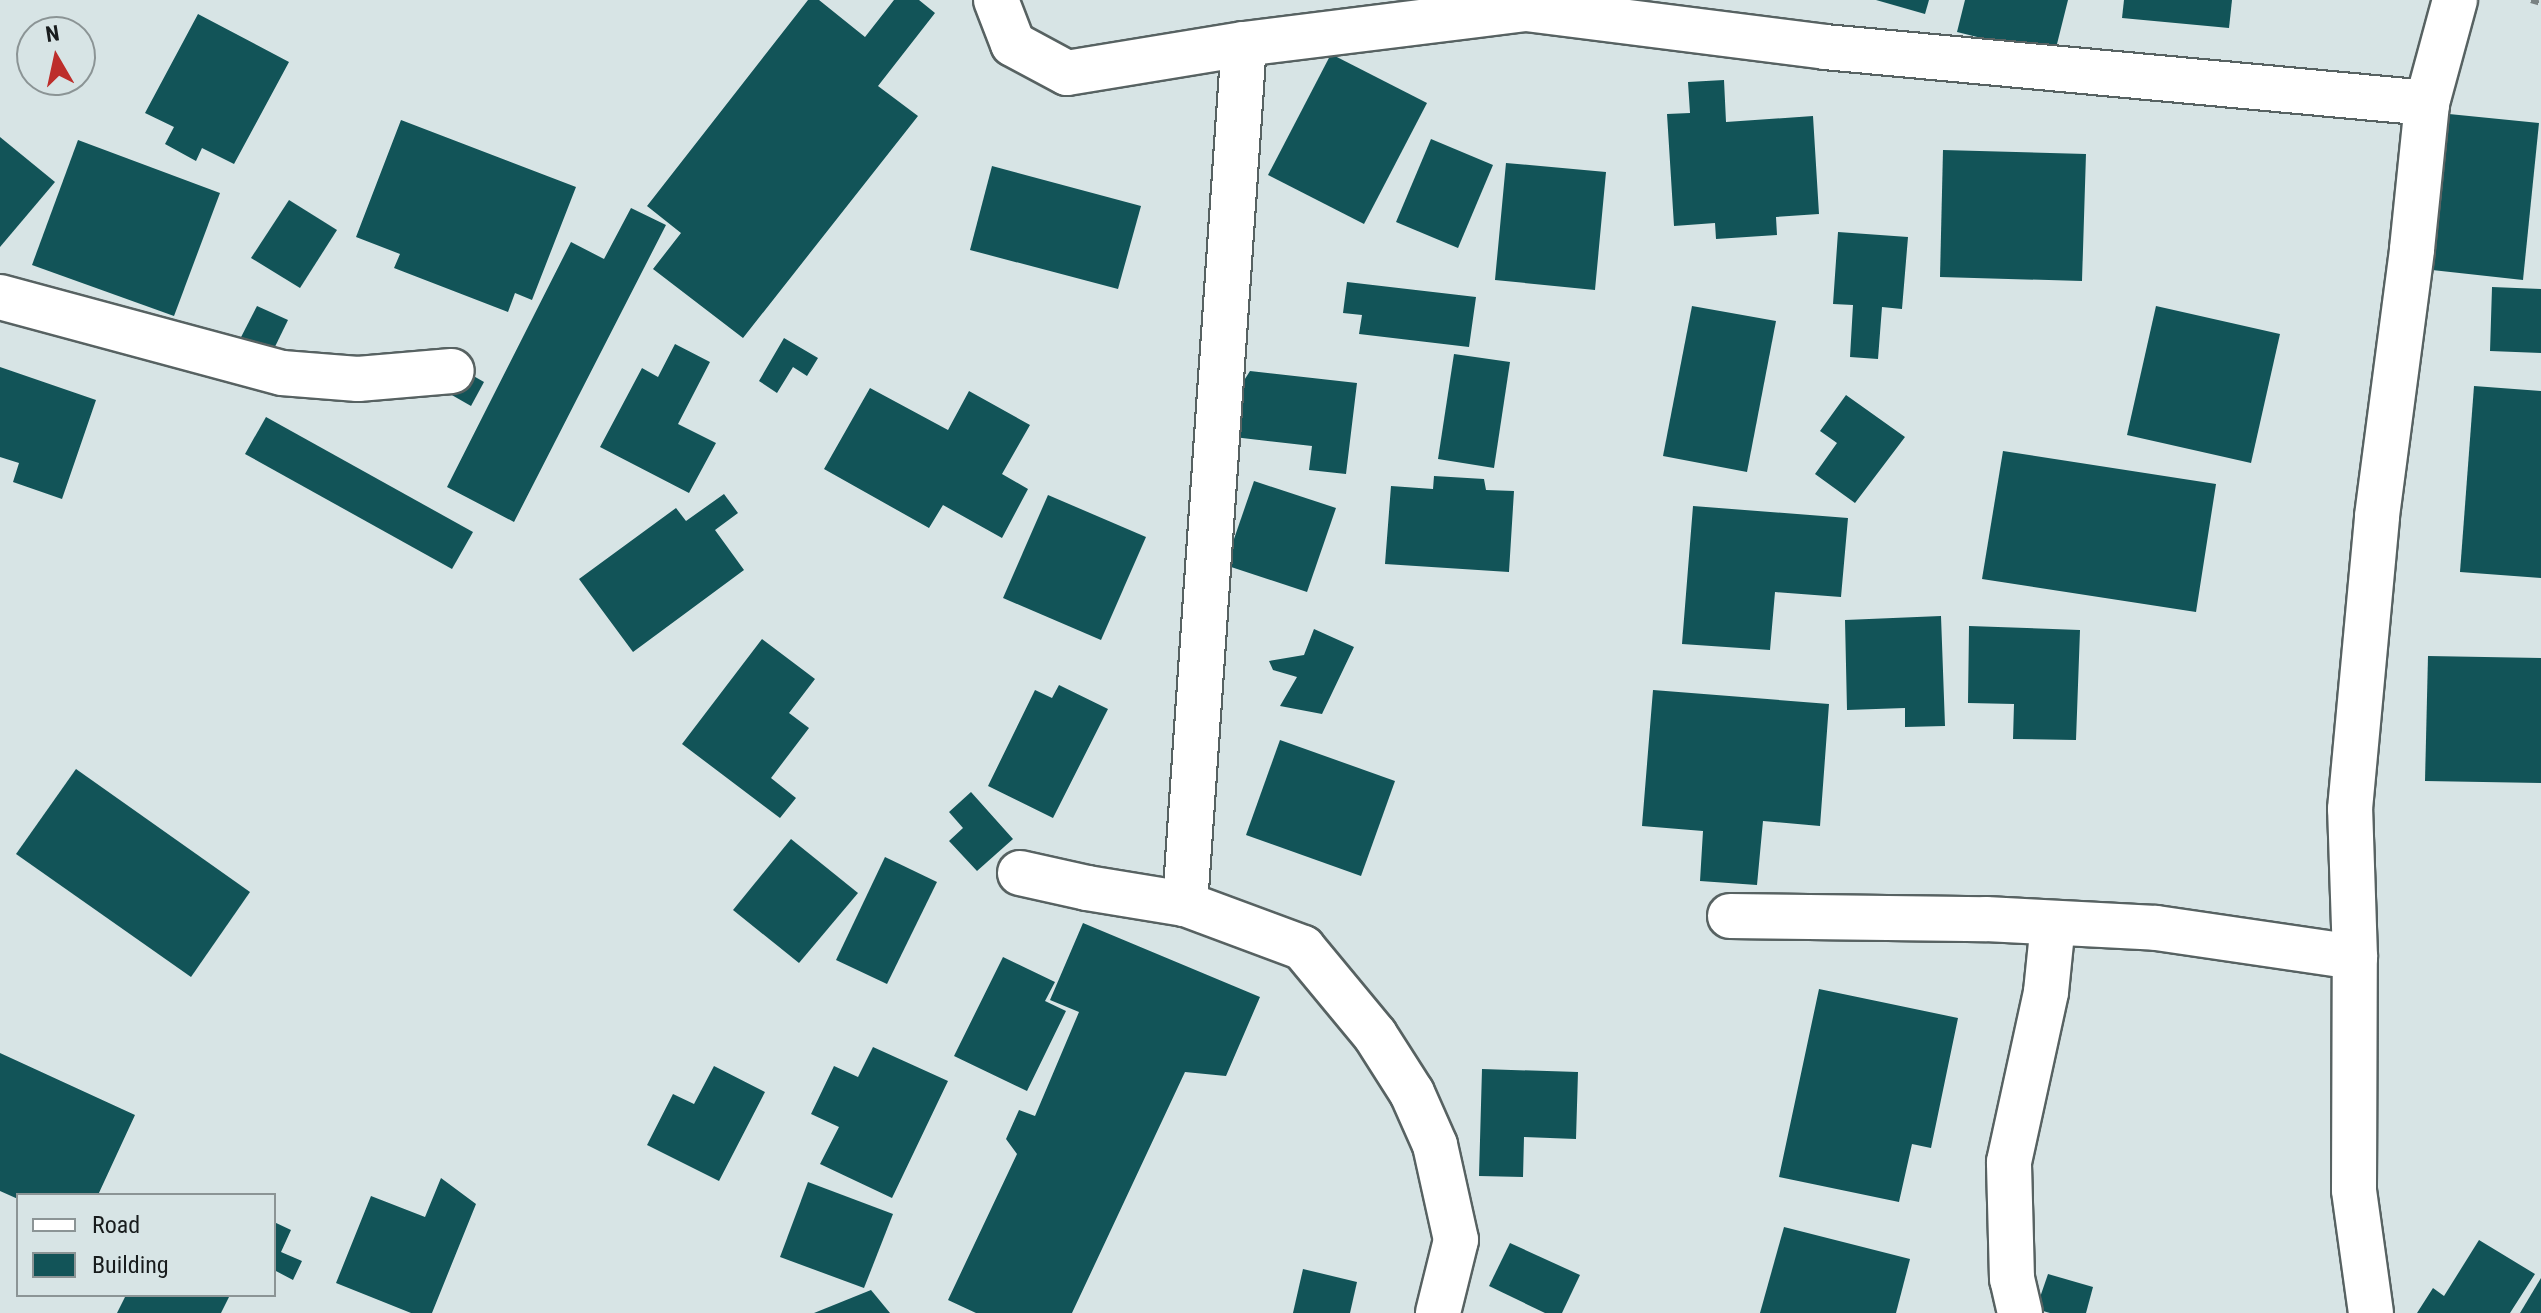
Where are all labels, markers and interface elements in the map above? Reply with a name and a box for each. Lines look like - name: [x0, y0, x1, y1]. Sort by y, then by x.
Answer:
- north arrow: [16, 16, 96, 96]
- text: N: [44, 20, 61, 47]
- legend: [16, 1193, 276, 1297]
- text: Road: [92, 1211, 140, 1239]
- text: Building: [92, 1251, 169, 1279]

